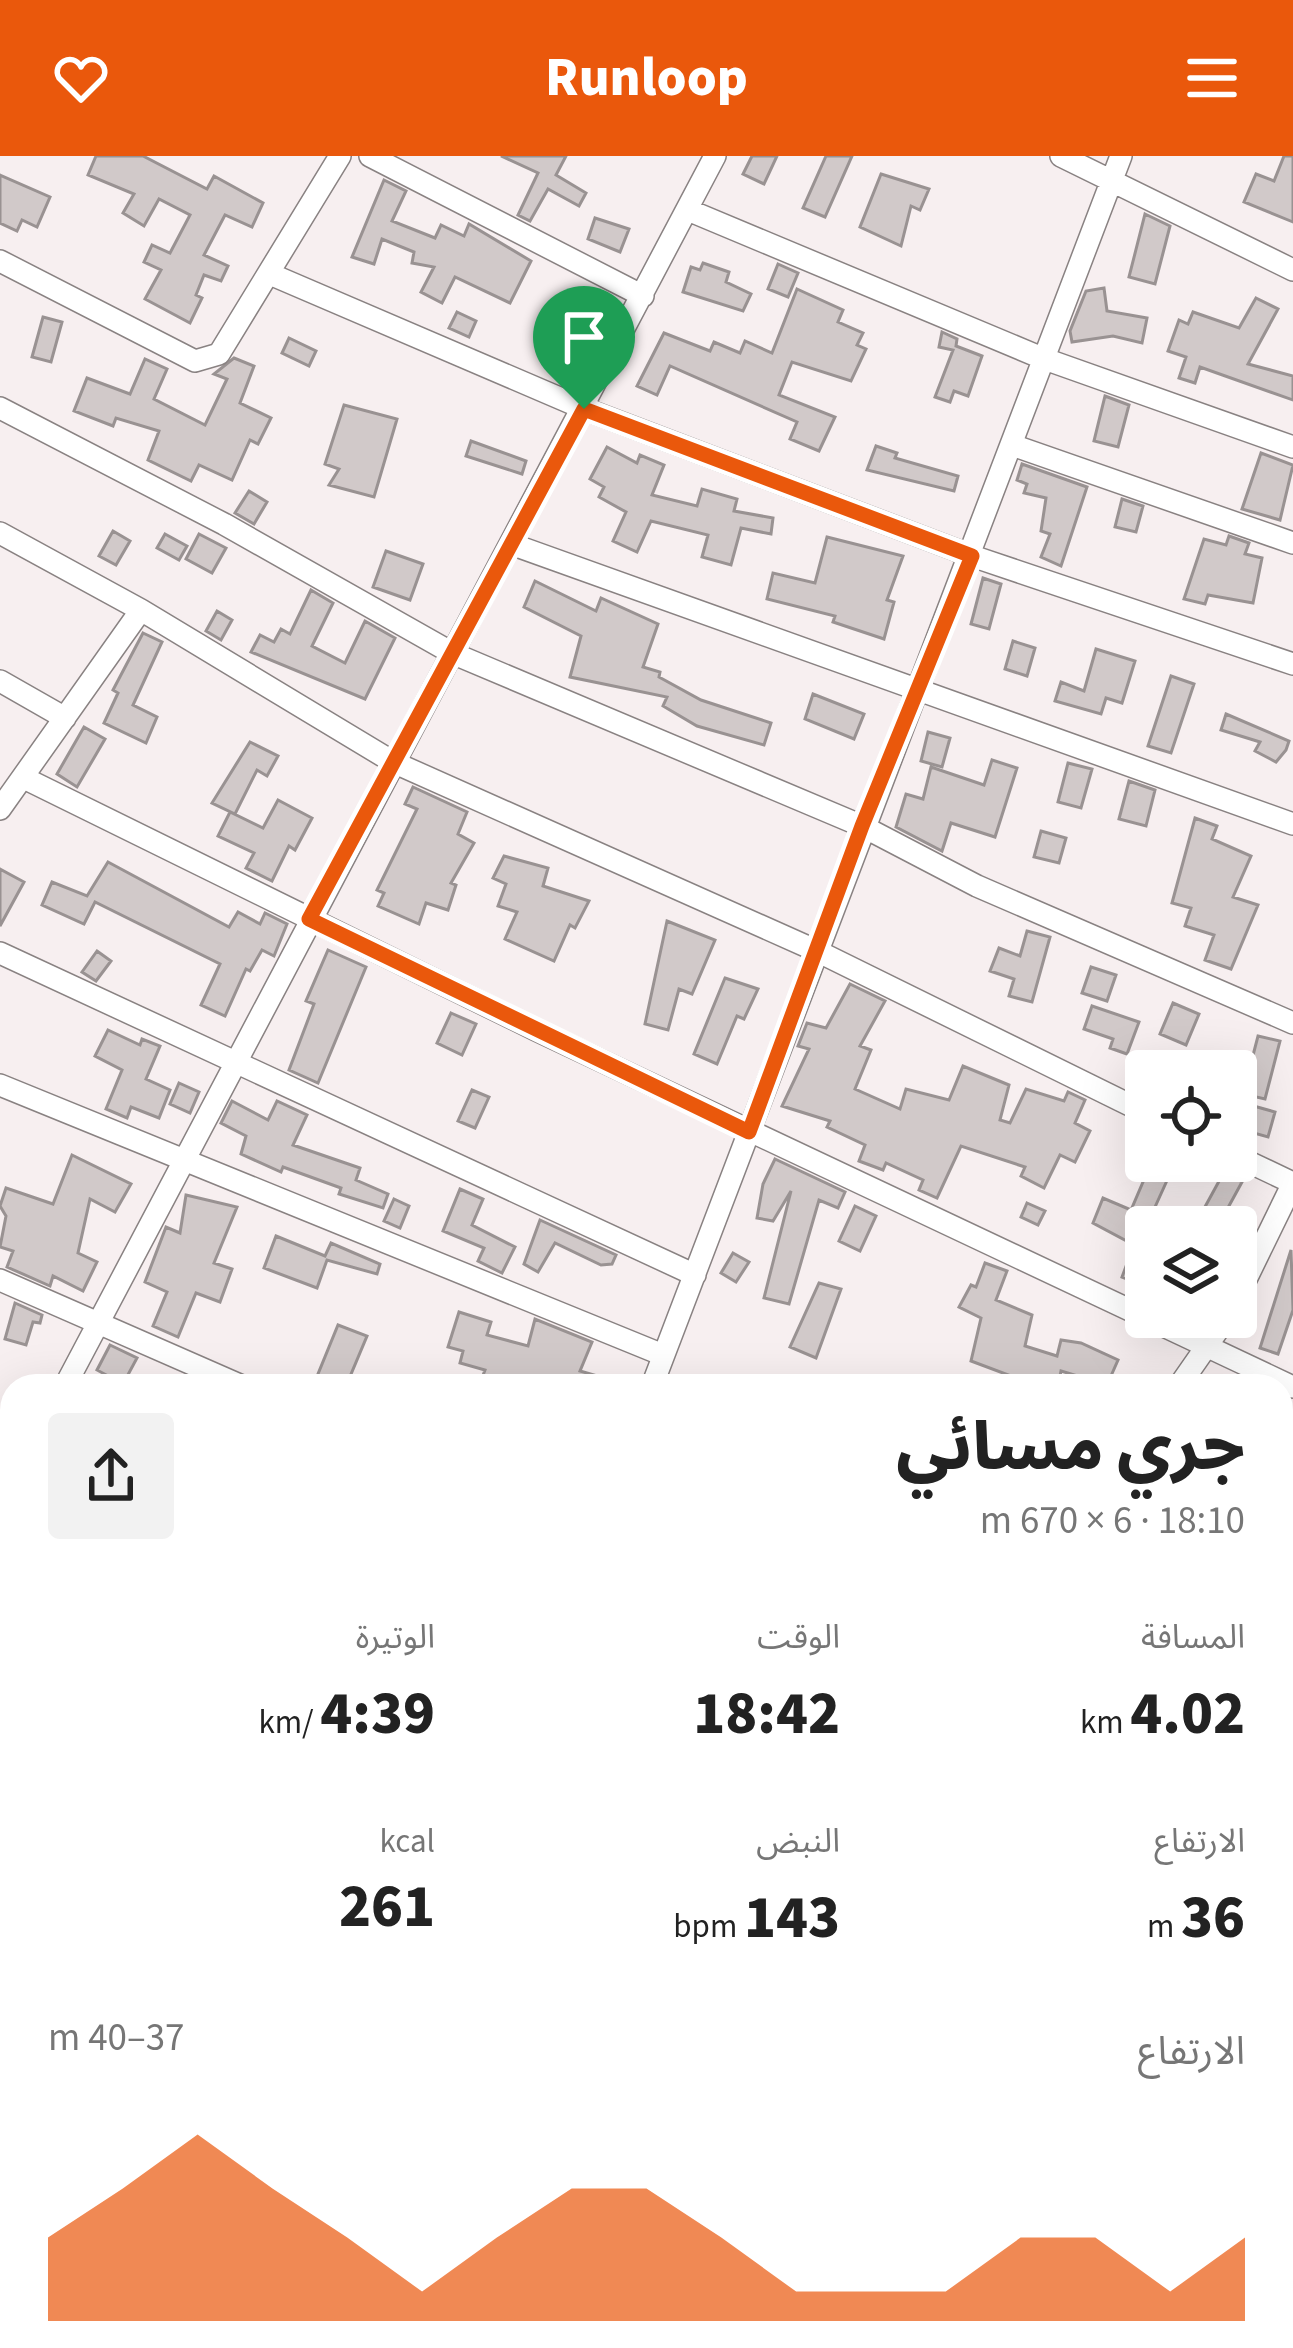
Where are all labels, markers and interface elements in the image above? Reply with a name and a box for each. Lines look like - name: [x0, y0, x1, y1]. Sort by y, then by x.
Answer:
- text: Runloop: [545, 40, 748, 117]
- icon: heart: [48, 45, 114, 111]
- icon: menu: [1179, 45, 1245, 111]
- pin: [533, 286, 635, 409]
- icon: arrive: [551, 304, 617, 370]
- map controls: [1125, 1050, 1257, 1338]
- button: locate: [1125, 1050, 1257, 1182]
- button: layers: [1125, 1206, 1257, 1338]
- text: جري مسائي: [896, 1401, 1245, 1495]
- button: share: [48, 1413, 174, 1539]
- text: 18:10 · 6 × 670 m: [980, 1493, 1245, 1549]
- text: الوتيرة: [356, 1614, 435, 1661]
- text: الوقت: [757, 1614, 840, 1661]
- text: المسافة: [1141, 1614, 1245, 1661]
- text: 4:39: [320, 1672, 435, 1757]
- text: 18:42: [693, 1672, 840, 1757]
- text: 4.02: [1130, 1672, 1245, 1757]
- text: /km: [258, 1699, 320, 1746]
- text: km: [1080, 1699, 1130, 1746]
- text: kcal: [379, 1818, 435, 1865]
- text: النبض: [756, 1818, 840, 1865]
- text: الارتفاع: [1154, 1818, 1245, 1865]
- text: 261: [339, 1865, 435, 1950]
- text: 143: [744, 1876, 840, 1961]
- text: 36: [1181, 1876, 1245, 1961]
- text: bpm: [673, 1903, 744, 1950]
- text: m: [1147, 1903, 1181, 1950]
- text: 37–40 m: [48, 2010, 184, 2066]
- text: الارتفاع: [1138, 2024, 1245, 2080]

